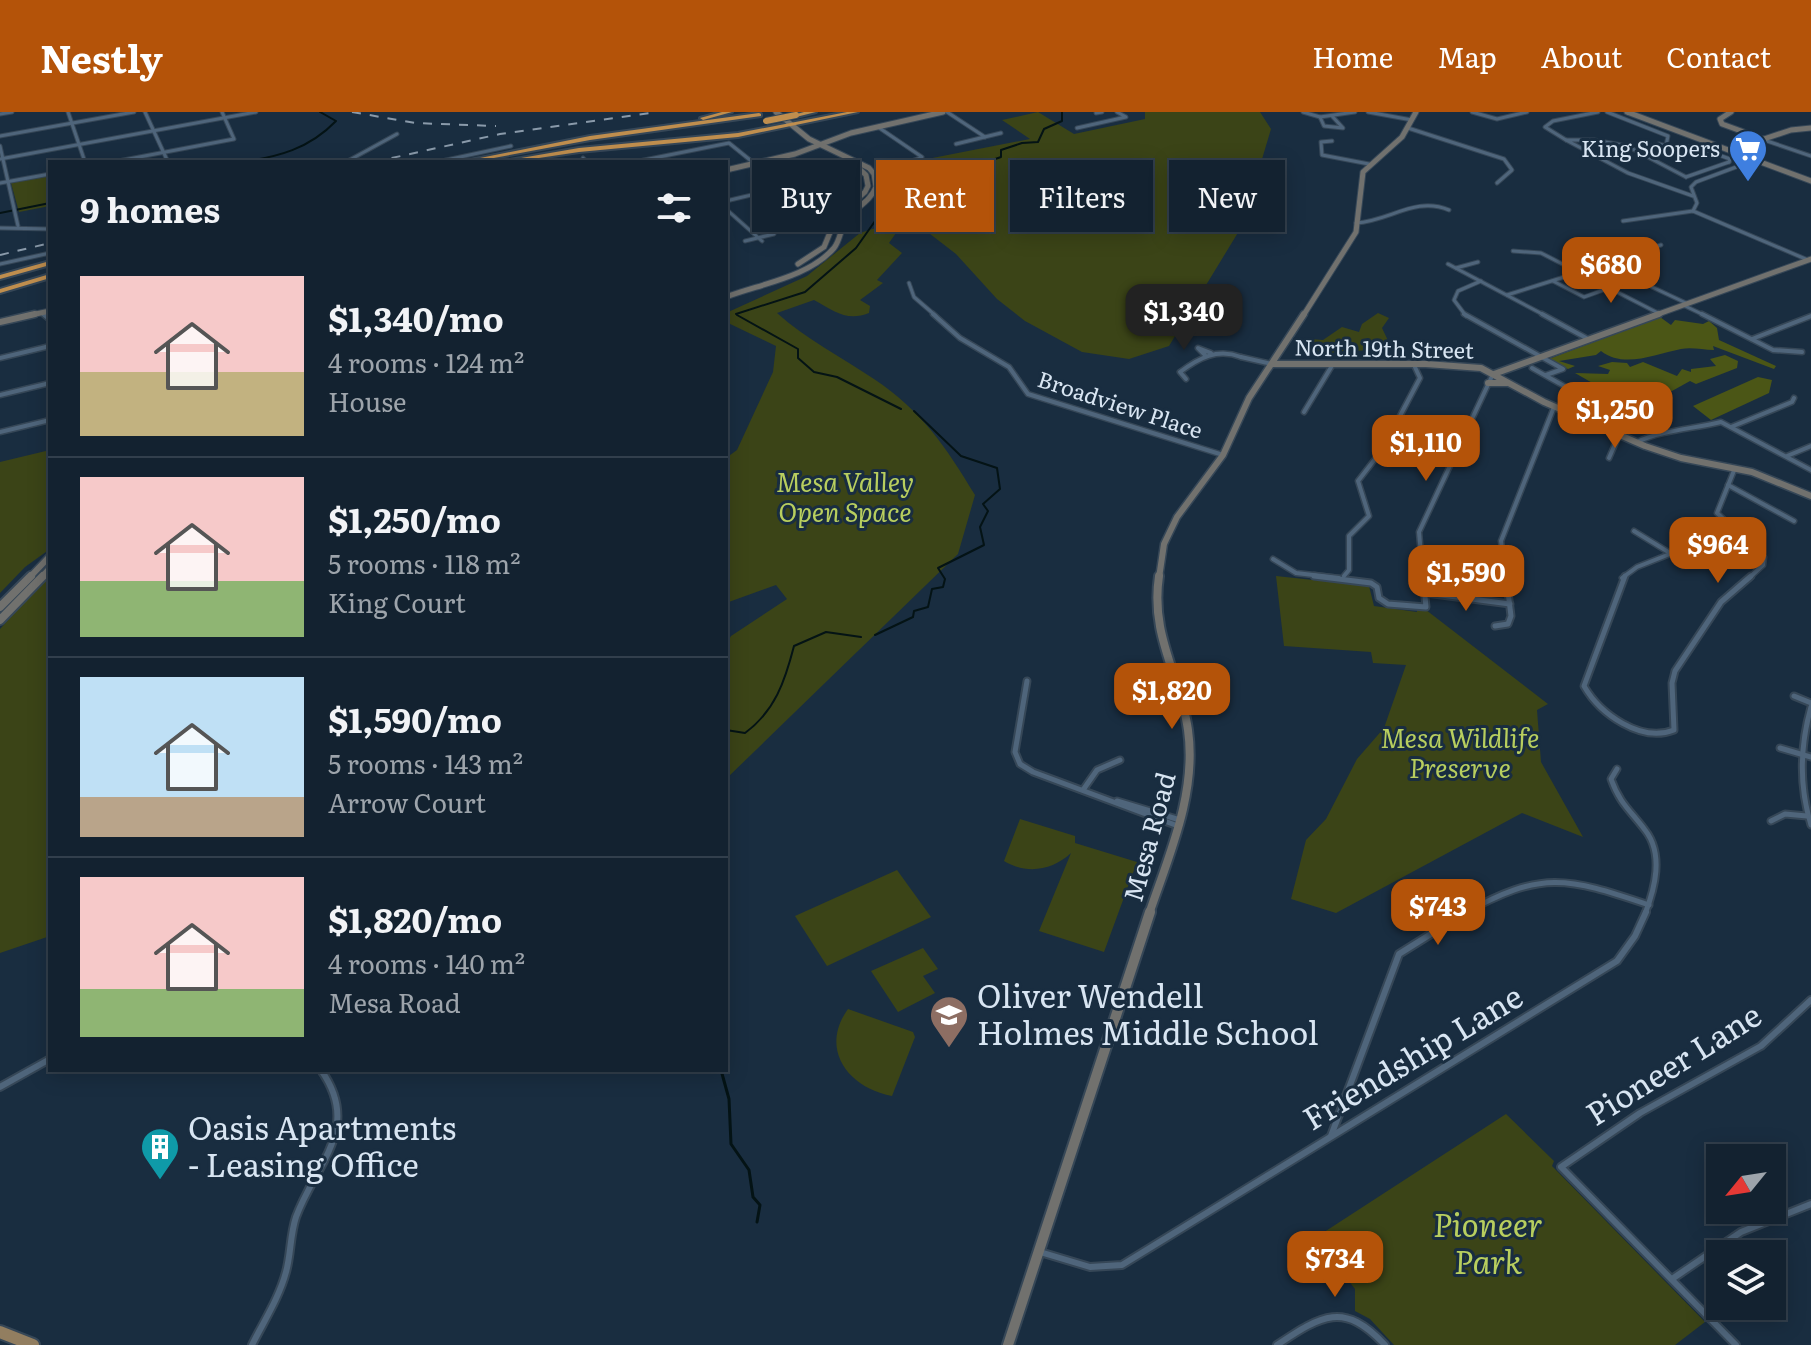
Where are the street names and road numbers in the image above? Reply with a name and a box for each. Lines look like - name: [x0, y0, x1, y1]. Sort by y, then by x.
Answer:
- street label: North 19th Street: [1294, 329, 1474, 366]
- street label: Broadview Place: [1034, 361, 1207, 446]
- street label: Mesa Road: [1112, 767, 1184, 905]
- street label: Friendship Lane: [1292, 971, 1531, 1140]
- street label: Pioneer Lane: [1575, 989, 1769, 1135]

